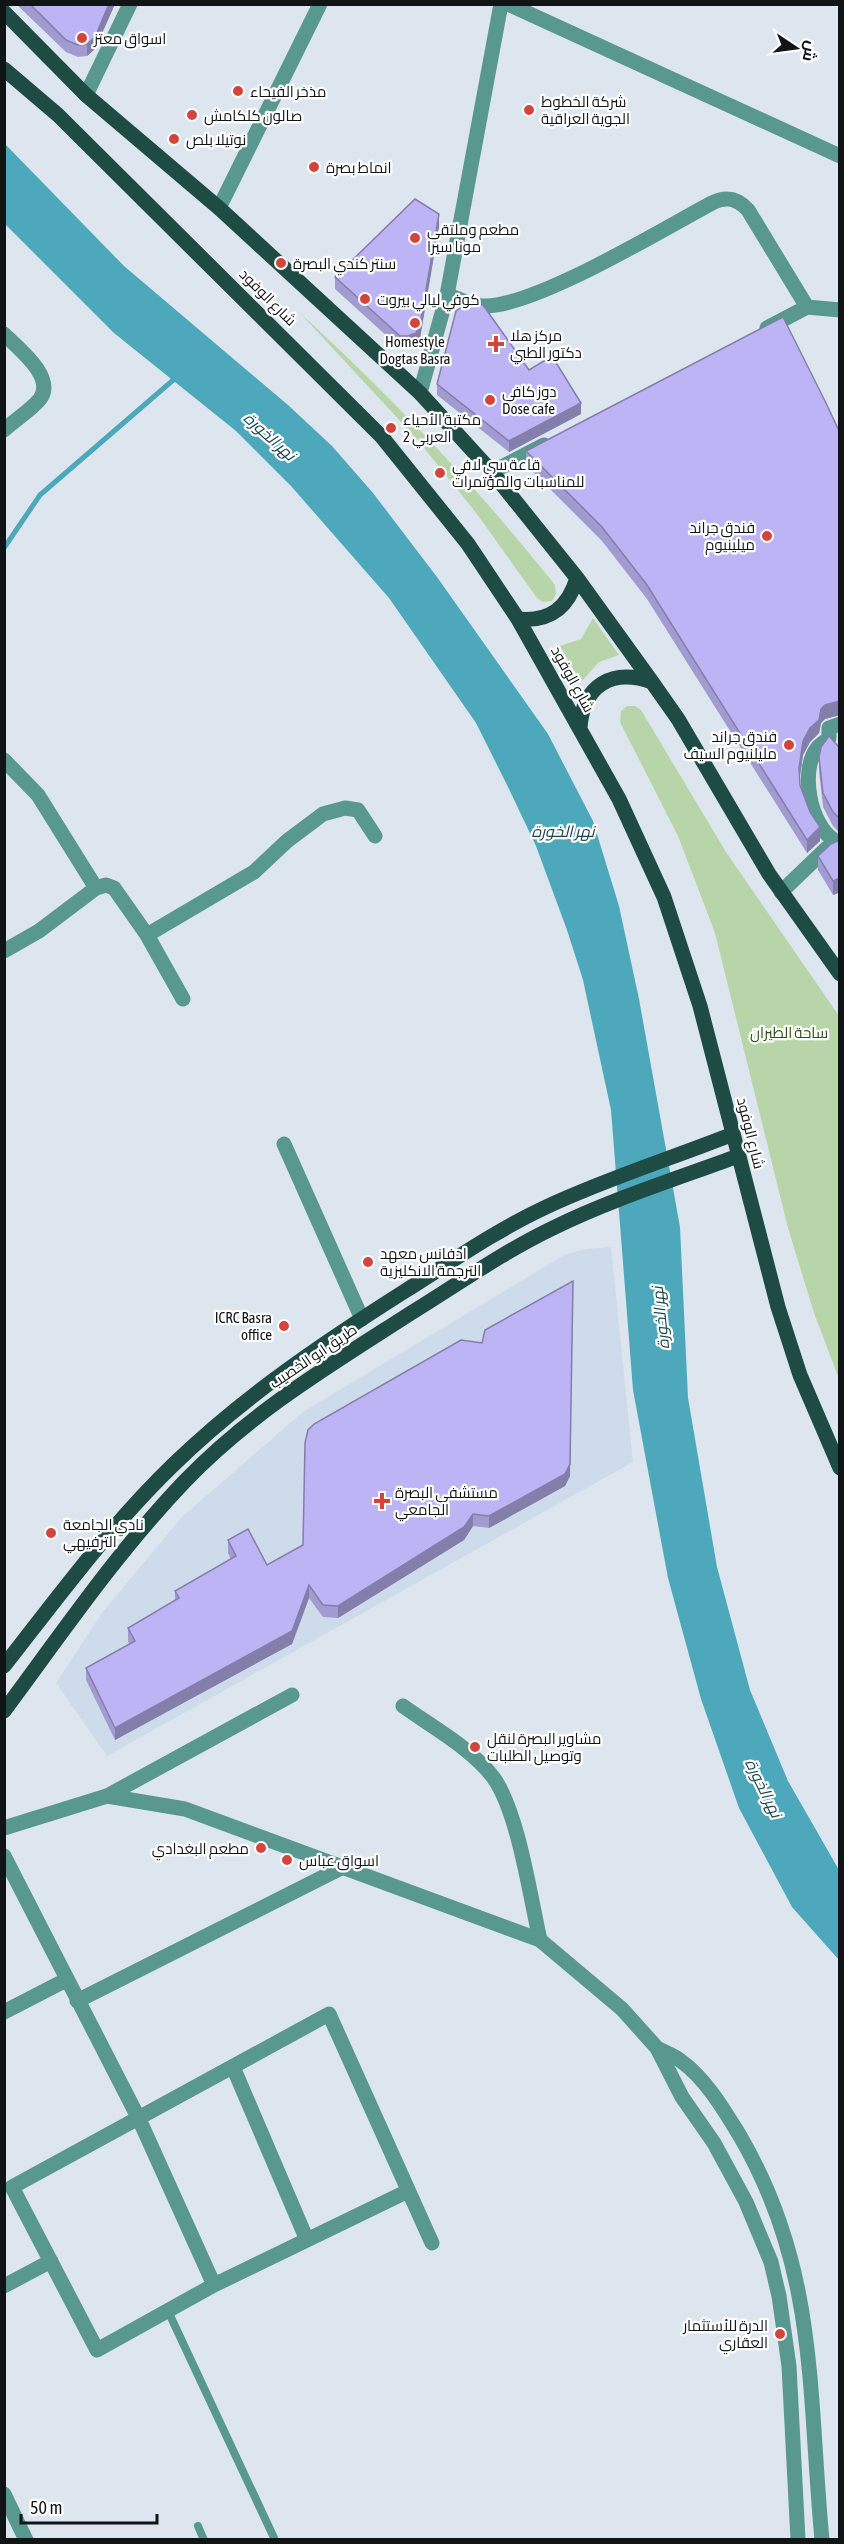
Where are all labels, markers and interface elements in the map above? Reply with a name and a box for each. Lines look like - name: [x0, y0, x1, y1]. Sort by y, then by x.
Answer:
- north arrow: [766, 18, 826, 78]
- place label: اسواق معتز: [93, 30, 166, 49]
- marker: اسواق معتز: [75, 31, 89, 45]
- text: ش: [799, 39, 822, 63]
- place label: مذخر الفيحاء: [250, 83, 326, 101]
- marker: مذخر الفيحاء: [231, 84, 245, 98]
- place label: شركة الخطوط الجوية العراقية: [541, 93, 630, 128]
- marker: شركة الخطوط الجوية العراقية: [522, 103, 536, 117]
- place label: صالون كلكامش: [204, 107, 302, 126]
- marker: صالون كلكامش: [185, 108, 199, 122]
- place label: نوتيلا بلص: [186, 131, 246, 150]
- marker: نوتيلا بلص: [167, 132, 181, 146]
- place label: انماط بصرة: [326, 159, 392, 177]
- marker: انماط بصرة: [307, 160, 321, 174]
- place label: مطعم وملتقى مونا سيرا: [427, 221, 519, 256]
- marker: مطعم وملتقى مونا سيرا: [408, 231, 422, 245]
- place label: سنتر كندي البصرة: [293, 255, 396, 276]
- marker: سنتر كندي البصرة: [274, 256, 288, 270]
- street label: شارع الوفود: [234, 265, 300, 331]
- place label: كوفي ليالي بيروت: [377, 291, 480, 312]
- marker: كوفي ليالي بيروت: [358, 292, 372, 306]
- marker: Homestyle Dogtas Basra: [408, 316, 422, 330]
- place label: مركز هلا دكتور الطبي: [510, 327, 582, 365]
- place label: Homestyle Dogtas Basra: [379, 333, 451, 367]
- marker: مركز هلا دكتور الطبي: [487, 335, 505, 353]
- place label: دوز كافي Dose cafe: [502, 383, 557, 417]
- marker: دوز كافي Dose cafe: [483, 393, 497, 407]
- water label: نهر الخورة: [240, 408, 301, 466]
- place label: مكتبة الأحياء العربي 2: [403, 411, 481, 449]
- marker: مكتبة الأحياء العربي 2: [384, 421, 398, 435]
- place label: قاعة سي لافي للمناسبات والمؤتمرات: [452, 456, 584, 491]
- marker: قاعة سي لافي للمناسبات والمؤتمرات: [433, 466, 447, 480]
- place label: فندق جراند ميلينيوم: [690, 519, 755, 555]
- marker: فندق جراند ميلينيوم: [760, 529, 774, 543]
- street label: شارع الوفود: [545, 643, 598, 716]
- place label: فندق جراند مليلنيوم السيف: [684, 728, 777, 764]
- marker: فندق جراند مليلنيوم السيف: [782, 738, 796, 752]
- water label: نهر الخورة: [532, 822, 596, 841]
- park label: ساحة الطيران: [750, 1024, 828, 1043]
- street label: شارع الوفود: [731, 1096, 768, 1171]
- place label: ادفانس معهد الترجمة الانكليزية: [380, 1245, 481, 1280]
- marker: ادفانس معهد الترجمة الانكليزية: [361, 1255, 375, 1269]
- water label: نهر الخورة: [648, 1284, 673, 1350]
- place label: ICRC Basra office: [215, 1309, 272, 1343]
- marker: ICRC Basra office: [277, 1319, 291, 1333]
- street label: طريق ابو الخصيب: [266, 1320, 361, 1393]
- place label: مستشفى البصرة الجامعي: [395, 1484, 498, 1522]
- marker: مستشفى البصرة الجامعي: [373, 1492, 391, 1510]
- place label: نادي الجامعة الترفيهي: [63, 1516, 144, 1554]
- marker: نادي الجامعة الترفيهي: [44, 1526, 58, 1540]
- place label: مشاوير البصرة لنقل وتوصيل الطلبات: [487, 1730, 601, 1766]
- marker: مشاوير البصرة لنقل وتوصيل الطلبات: [468, 1740, 482, 1754]
- water label: نهر الخورة: [741, 1756, 787, 1822]
- place label: مطعم البغدادي: [152, 1840, 249, 1861]
- marker: مطعم البغدادي: [254, 1841, 268, 1855]
- place label: اسواق عباس: [299, 1852, 379, 1871]
- marker: اسواق عباس: [280, 1853, 294, 1867]
- place label: الدرة للأستثمار العقاري: [682, 2317, 768, 2355]
- marker: الدرة للأستثمار العقاري: [773, 2327, 787, 2341]
- scale bar: [21, 2487, 158, 2525]
- text: 50 m: [30, 2497, 62, 2518]

